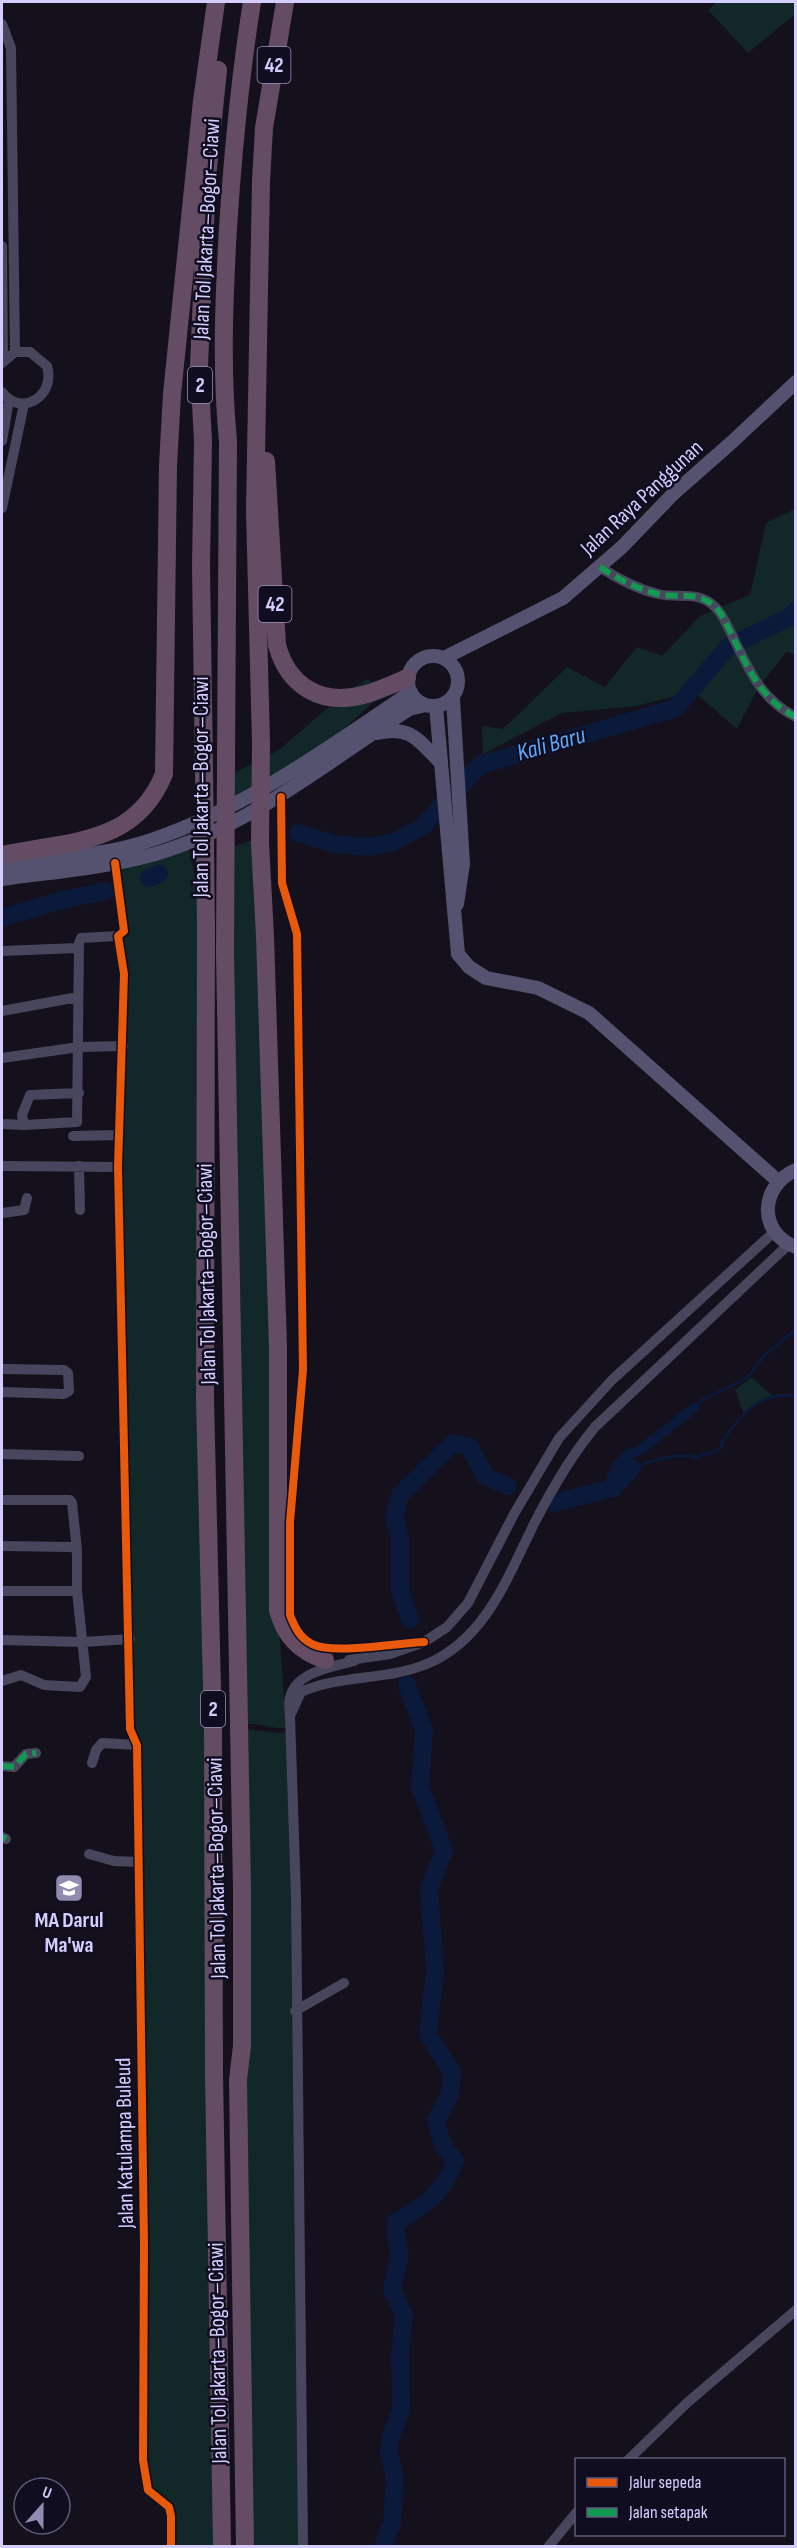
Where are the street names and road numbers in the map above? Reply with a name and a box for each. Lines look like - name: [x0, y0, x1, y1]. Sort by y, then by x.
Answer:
- road number: 42: [258, 47, 290, 83]
- street label: Jalan Tol Jakarta–Bogor–Ciawi: [188, 118, 226, 341]
- road number: 2: [188, 367, 212, 403]
- street label: Jalan Raya Panggunan: [574, 434, 709, 562]
- road number: 42: [258, 586, 292, 622]
- street label: Jalan Tol Jakarta–Bogor–Ciawi: [188, 676, 215, 899]
- street label: Jalan Tol Jakarta–Bogor–Ciawi: [192, 1163, 222, 1386]
- road number: 2: [201, 1691, 225, 1727]
- street label: Jalan Tol Jakarta–Bogor–Ciawi: [202, 1757, 232, 1980]
- street label: Jalan Katulampa Buleud: [110, 2057, 140, 2230]
- street label: Jalan Tol Jakarta–Bogor–Ciawi: [203, 2242, 233, 2465]

